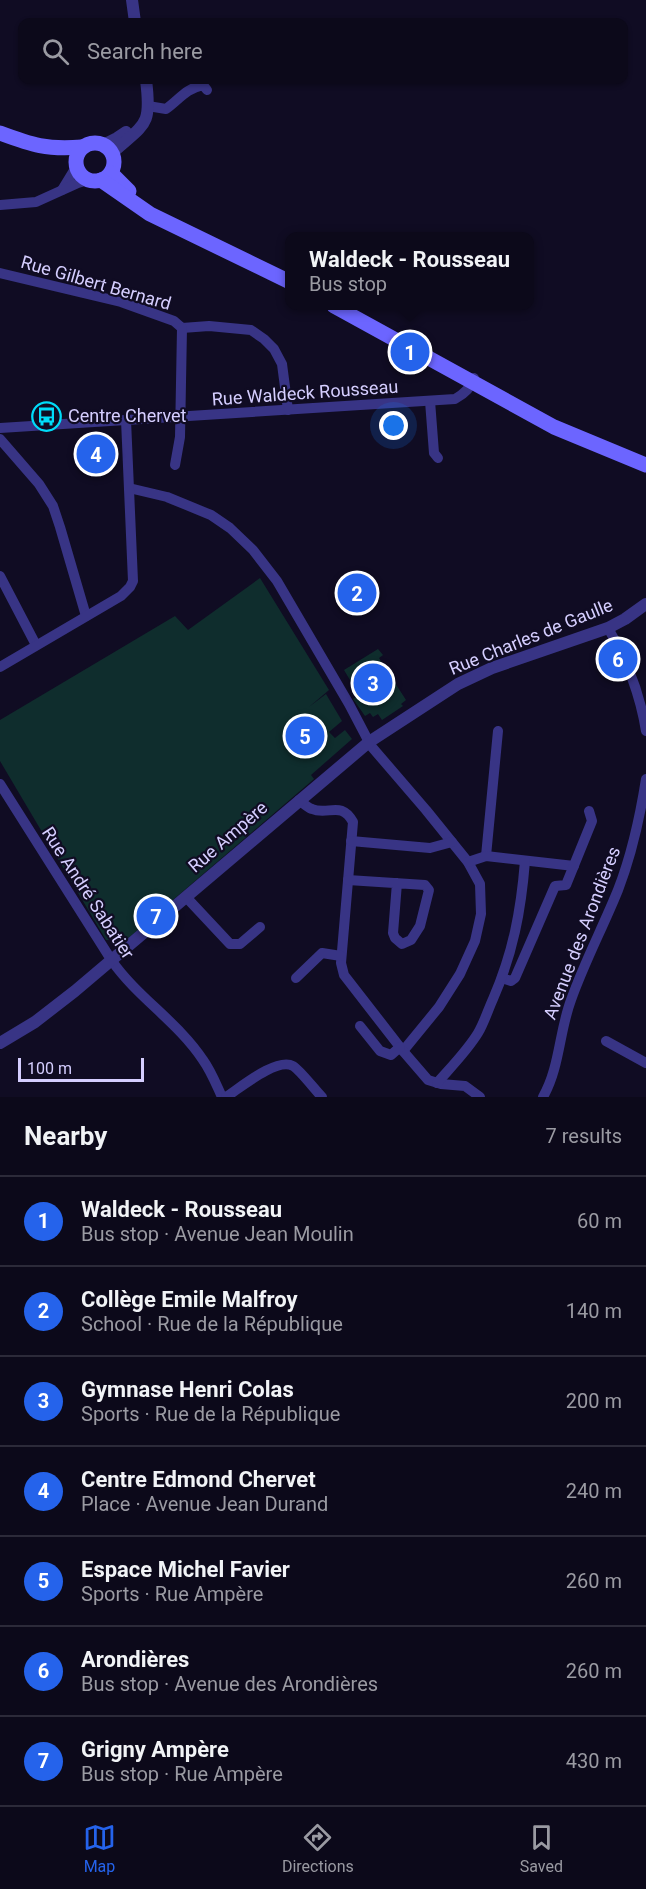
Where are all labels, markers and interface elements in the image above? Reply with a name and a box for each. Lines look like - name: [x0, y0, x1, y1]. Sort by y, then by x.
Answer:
- search box: [18, 18, 628, 84]
- icon: search: [39, 35, 72, 68]
- text: Search here: [87, 39, 203, 64]
- popup: [285, 232, 534, 310]
- text: Waldeck - Rousseau: [309, 247, 510, 272]
- street label: Rue Gilbert Bernard: [19, 251, 174, 314]
- text: Bus stop: [309, 272, 387, 296]
- pin: 1: [390, 330, 430, 374]
- street label: Rue Waldeck Rousseau: [211, 376, 399, 409]
- bus stop icon: Centre Chervet: [31, 400, 63, 432]
- place label: Centre Chervet: [68, 405, 187, 426]
- your location: [379, 411, 408, 440]
- pin: 4: [76, 432, 116, 476]
- pin: 2: [338, 570, 376, 616]
- street label: Rue Charles de Gaulle: [446, 594, 616, 679]
- pin: 6: [598, 636, 638, 682]
- pin: 3: [354, 660, 392, 706]
- pin: 5: [286, 714, 324, 758]
- street label: Rue Ampère: [184, 797, 271, 877]
- street label: Rue André Sabatier: [38, 823, 139, 963]
- street label: Avenue des Arondières: [539, 843, 624, 1022]
- pin: 7: [136, 894, 176, 938]
- scale bar: [18, 1055, 144, 1082]
- text: 100 m: [27, 1059, 72, 1078]
- text: Nearby: [24, 1121, 107, 1151]
- text: 7 results: [546, 1124, 622, 1148]
- text: Waldeck - Rousseau: [81, 1197, 282, 1222]
- text: 1: [38, 1209, 49, 1233]
- text: 60 m: [577, 1209, 622, 1233]
- text: Bus stop · Avenue Jean Moulin: [81, 1222, 354, 1246]
- text: Collège Emile Malfroy: [81, 1287, 297, 1312]
- text: 2: [38, 1299, 49, 1323]
- text: 140 m: [566, 1299, 622, 1323]
- text: School · Rue de la République: [81, 1312, 343, 1336]
- text: Gymnase Henri Colas: [81, 1377, 294, 1402]
- text: 3: [38, 1389, 49, 1413]
- text: 200 m: [566, 1389, 622, 1413]
- text: Sports · Rue de la République: [81, 1402, 340, 1426]
- text: Centre Edmond Chervet: [81, 1467, 316, 1492]
- text: 4: [38, 1479, 49, 1503]
- text: 240 m: [566, 1479, 622, 1503]
- text: Place · Avenue Jean Durand: [81, 1492, 328, 1516]
- text: Espace Michel Favier: [81, 1557, 290, 1582]
- text: 5: [38, 1569, 49, 1593]
- text: 260 m: [566, 1569, 622, 1593]
- text: Sports · Rue Ampère: [81, 1582, 263, 1606]
- text: Arondières: [81, 1647, 189, 1672]
- text: 6: [38, 1659, 49, 1683]
- text: 260 m: [566, 1659, 622, 1683]
- text: Bus stop · Avenue des Arondières: [81, 1672, 378, 1696]
- text: Grigny Ampère: [81, 1737, 229, 1762]
- text: 7: [38, 1749, 49, 1773]
- text: 430 m: [566, 1749, 622, 1773]
- text: Bus stop · Rue Ampère: [81, 1762, 283, 1786]
- tab: Map: [83, 1821, 116, 1876]
- tab: Directions: [282, 1821, 354, 1876]
- tab: Saved: [520, 1821, 563, 1876]

